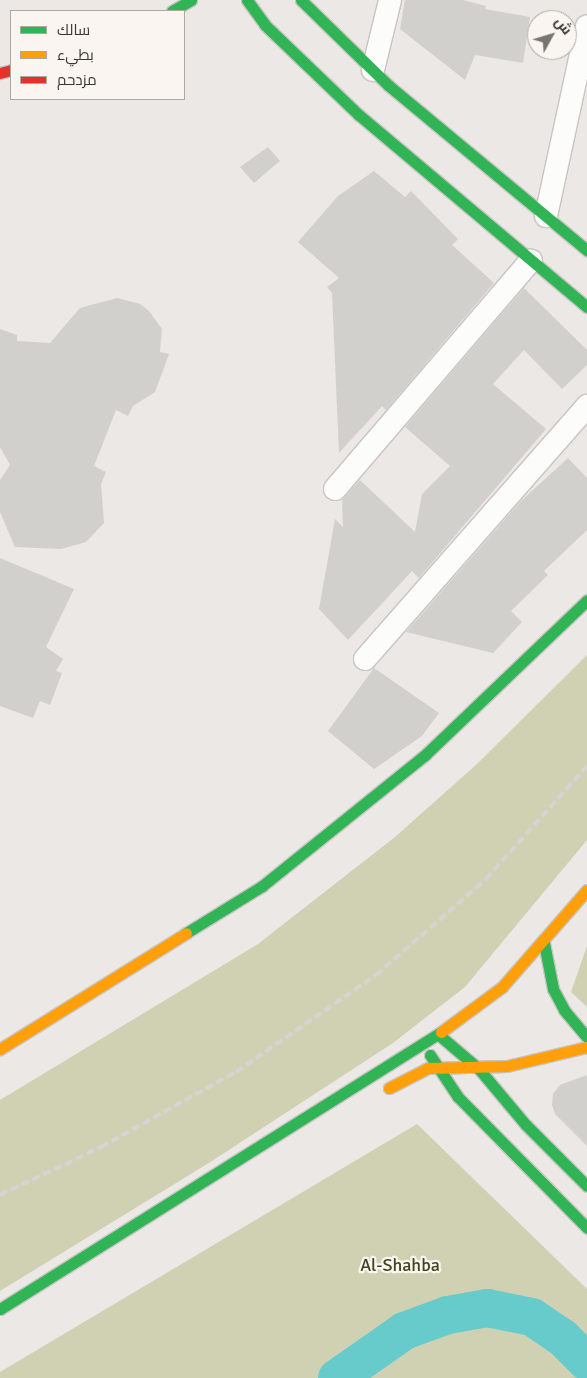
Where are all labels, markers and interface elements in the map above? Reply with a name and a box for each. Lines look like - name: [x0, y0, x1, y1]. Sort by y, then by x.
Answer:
- legend: [10, 10, 185, 100]
- north arrow: [527, 10, 577, 60]
- text: ش: [551, 14, 576, 38]
- text: سالك: [57, 21, 90, 39]
- text: بطيء: [57, 46, 94, 64]
- text: مزدحم: [57, 71, 97, 89]
- park label: Al-Shahba: [360, 1254, 440, 1276]

